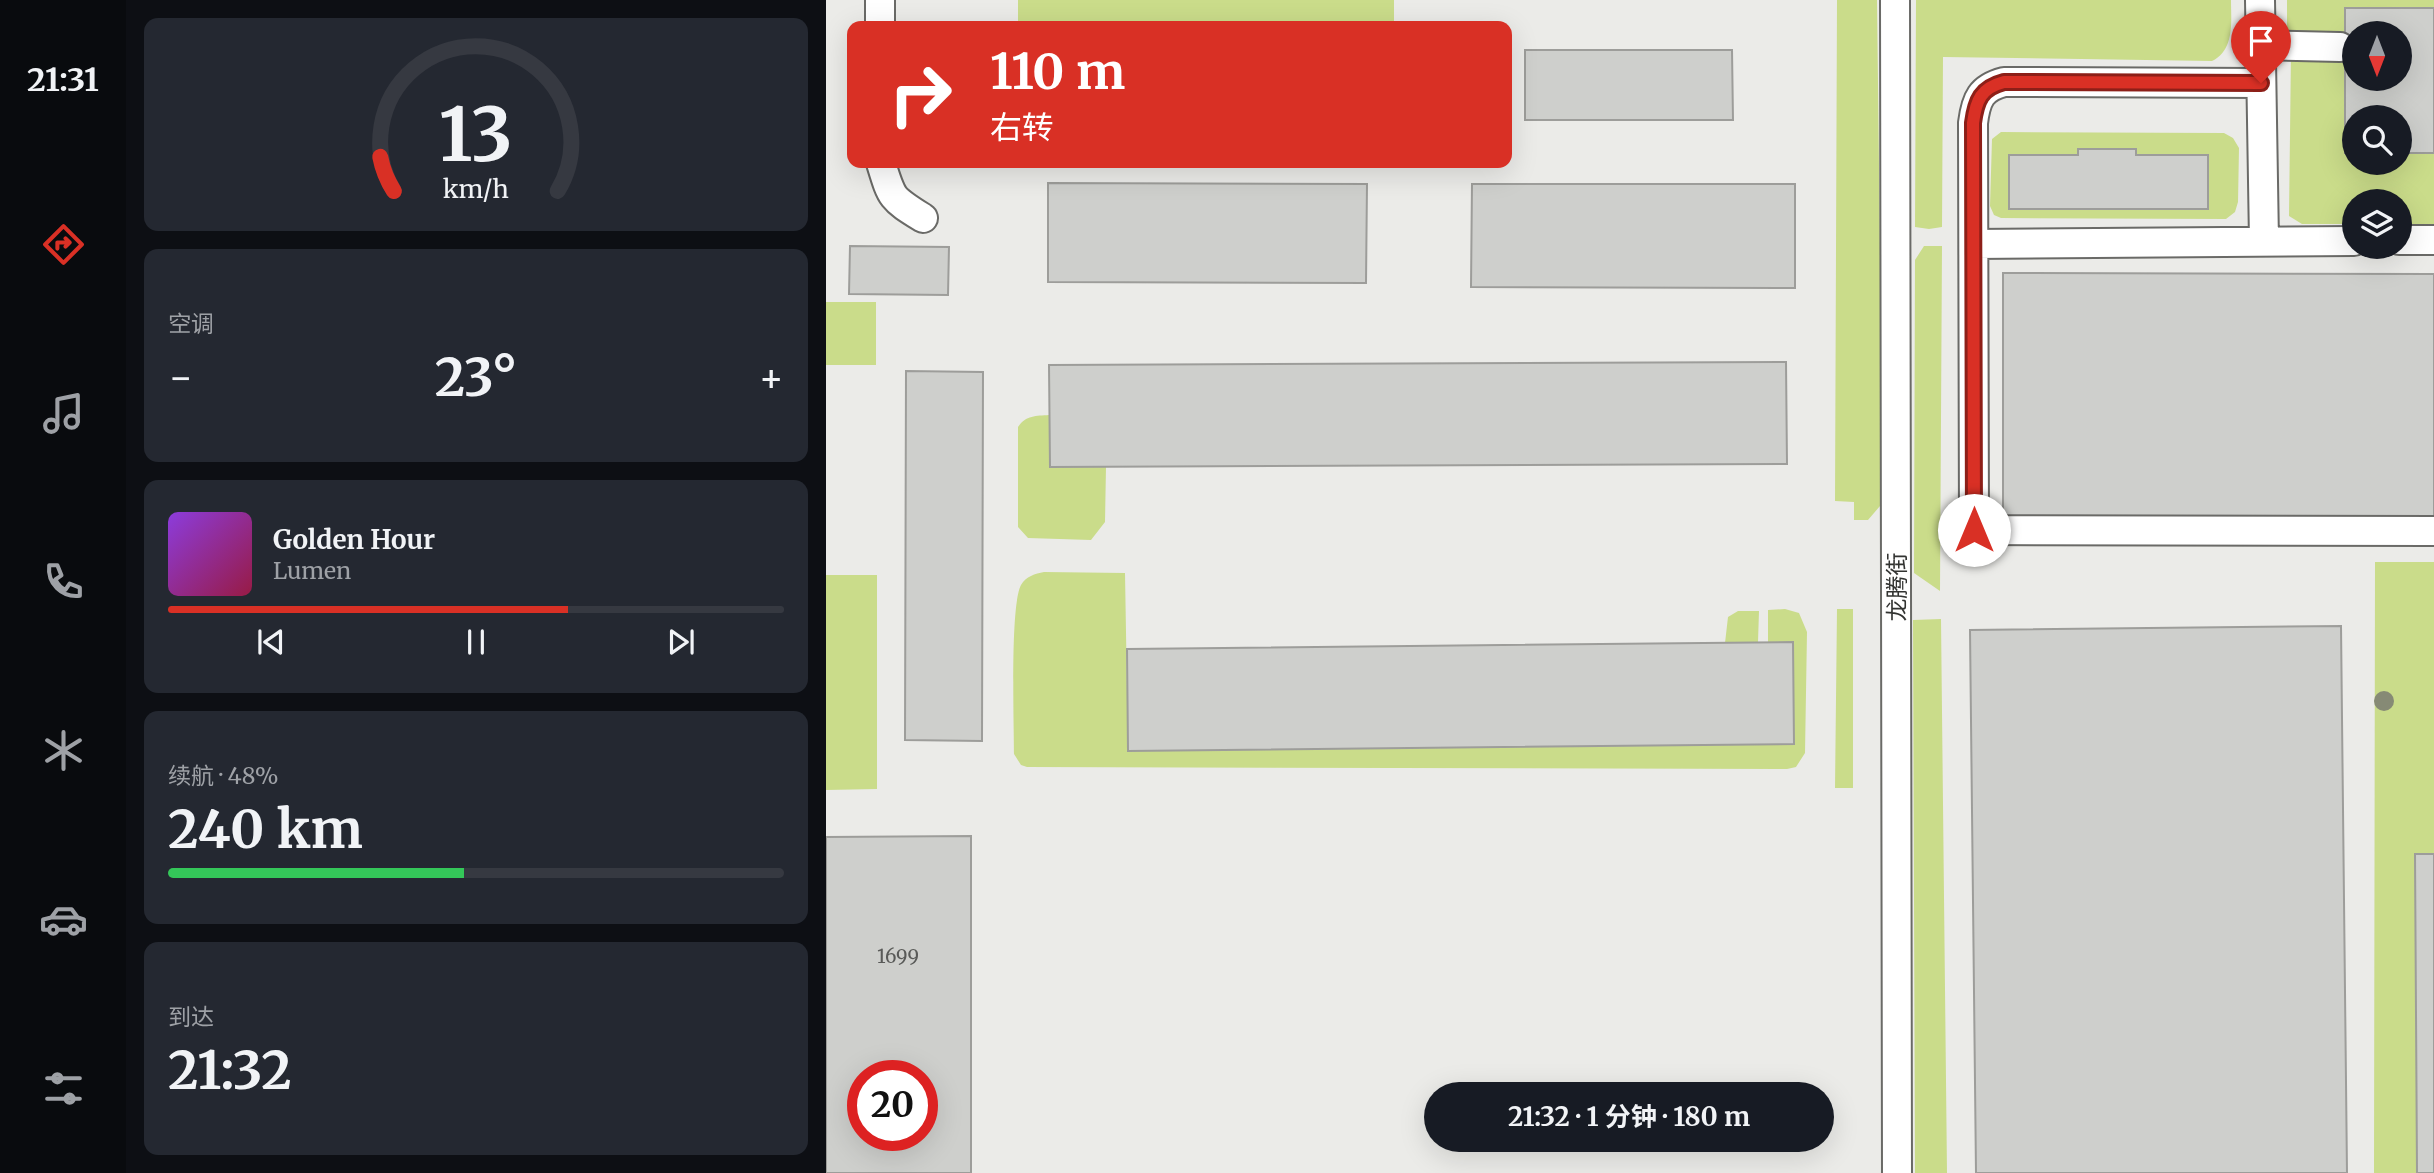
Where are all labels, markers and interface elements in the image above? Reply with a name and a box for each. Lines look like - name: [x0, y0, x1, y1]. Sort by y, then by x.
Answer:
- pin: [2231, 11, 2291, 83]
- north arrow: [2342, 21, 2412, 91]
- map controls: [2342, 21, 2412, 259]
- icon: arrive: [2242, 22, 2280, 60]
- text: 110 m: [990, 41, 1125, 102]
- icon: right: [875, 49, 966, 140]
- text: 21:31: [27, 60, 99, 100]
- text: 13: [439, 89, 513, 181]
- button: search: [2342, 105, 2412, 175]
- text: 右转: [990, 108, 1054, 148]
- text: km/h: [443, 172, 509, 204]
- button: layers: [2342, 189, 2412, 259]
- icon: directions: [39, 220, 88, 269]
- text: 空调: [168, 309, 214, 338]
- text: 23°: [435, 345, 517, 410]
- text: −: [168, 354, 193, 401]
- text: +: [759, 354, 784, 401]
- icon: music: [39, 389, 88, 438]
- position arrow: [1937, 493, 2011, 567]
- text: Golden Hour: [273, 523, 435, 556]
- street label: 龙腾街: [1882, 553, 1911, 622]
- text: Lumen: [273, 556, 351, 585]
- icon: phone: [39, 557, 88, 606]
- icon: previous: [252, 623, 290, 661]
- icon: pause: [457, 623, 495, 661]
- icon: next: [662, 623, 700, 661]
- icon: climate: [39, 726, 88, 775]
- text: 续航 · 48%: [168, 761, 279, 790]
- text: 240 km: [168, 797, 363, 862]
- icon: car: [39, 895, 88, 944]
- house number: 1699: [877, 944, 919, 968]
- text: 到达: [168, 1002, 214, 1031]
- text: 21:32: [168, 1038, 292, 1103]
- speed limit sign: 20: [847, 1060, 938, 1151]
- icon: filters: [39, 1064, 88, 1113]
- text: 21:32 · 1 分钟 · 180 m: [1508, 1100, 1750, 1133]

